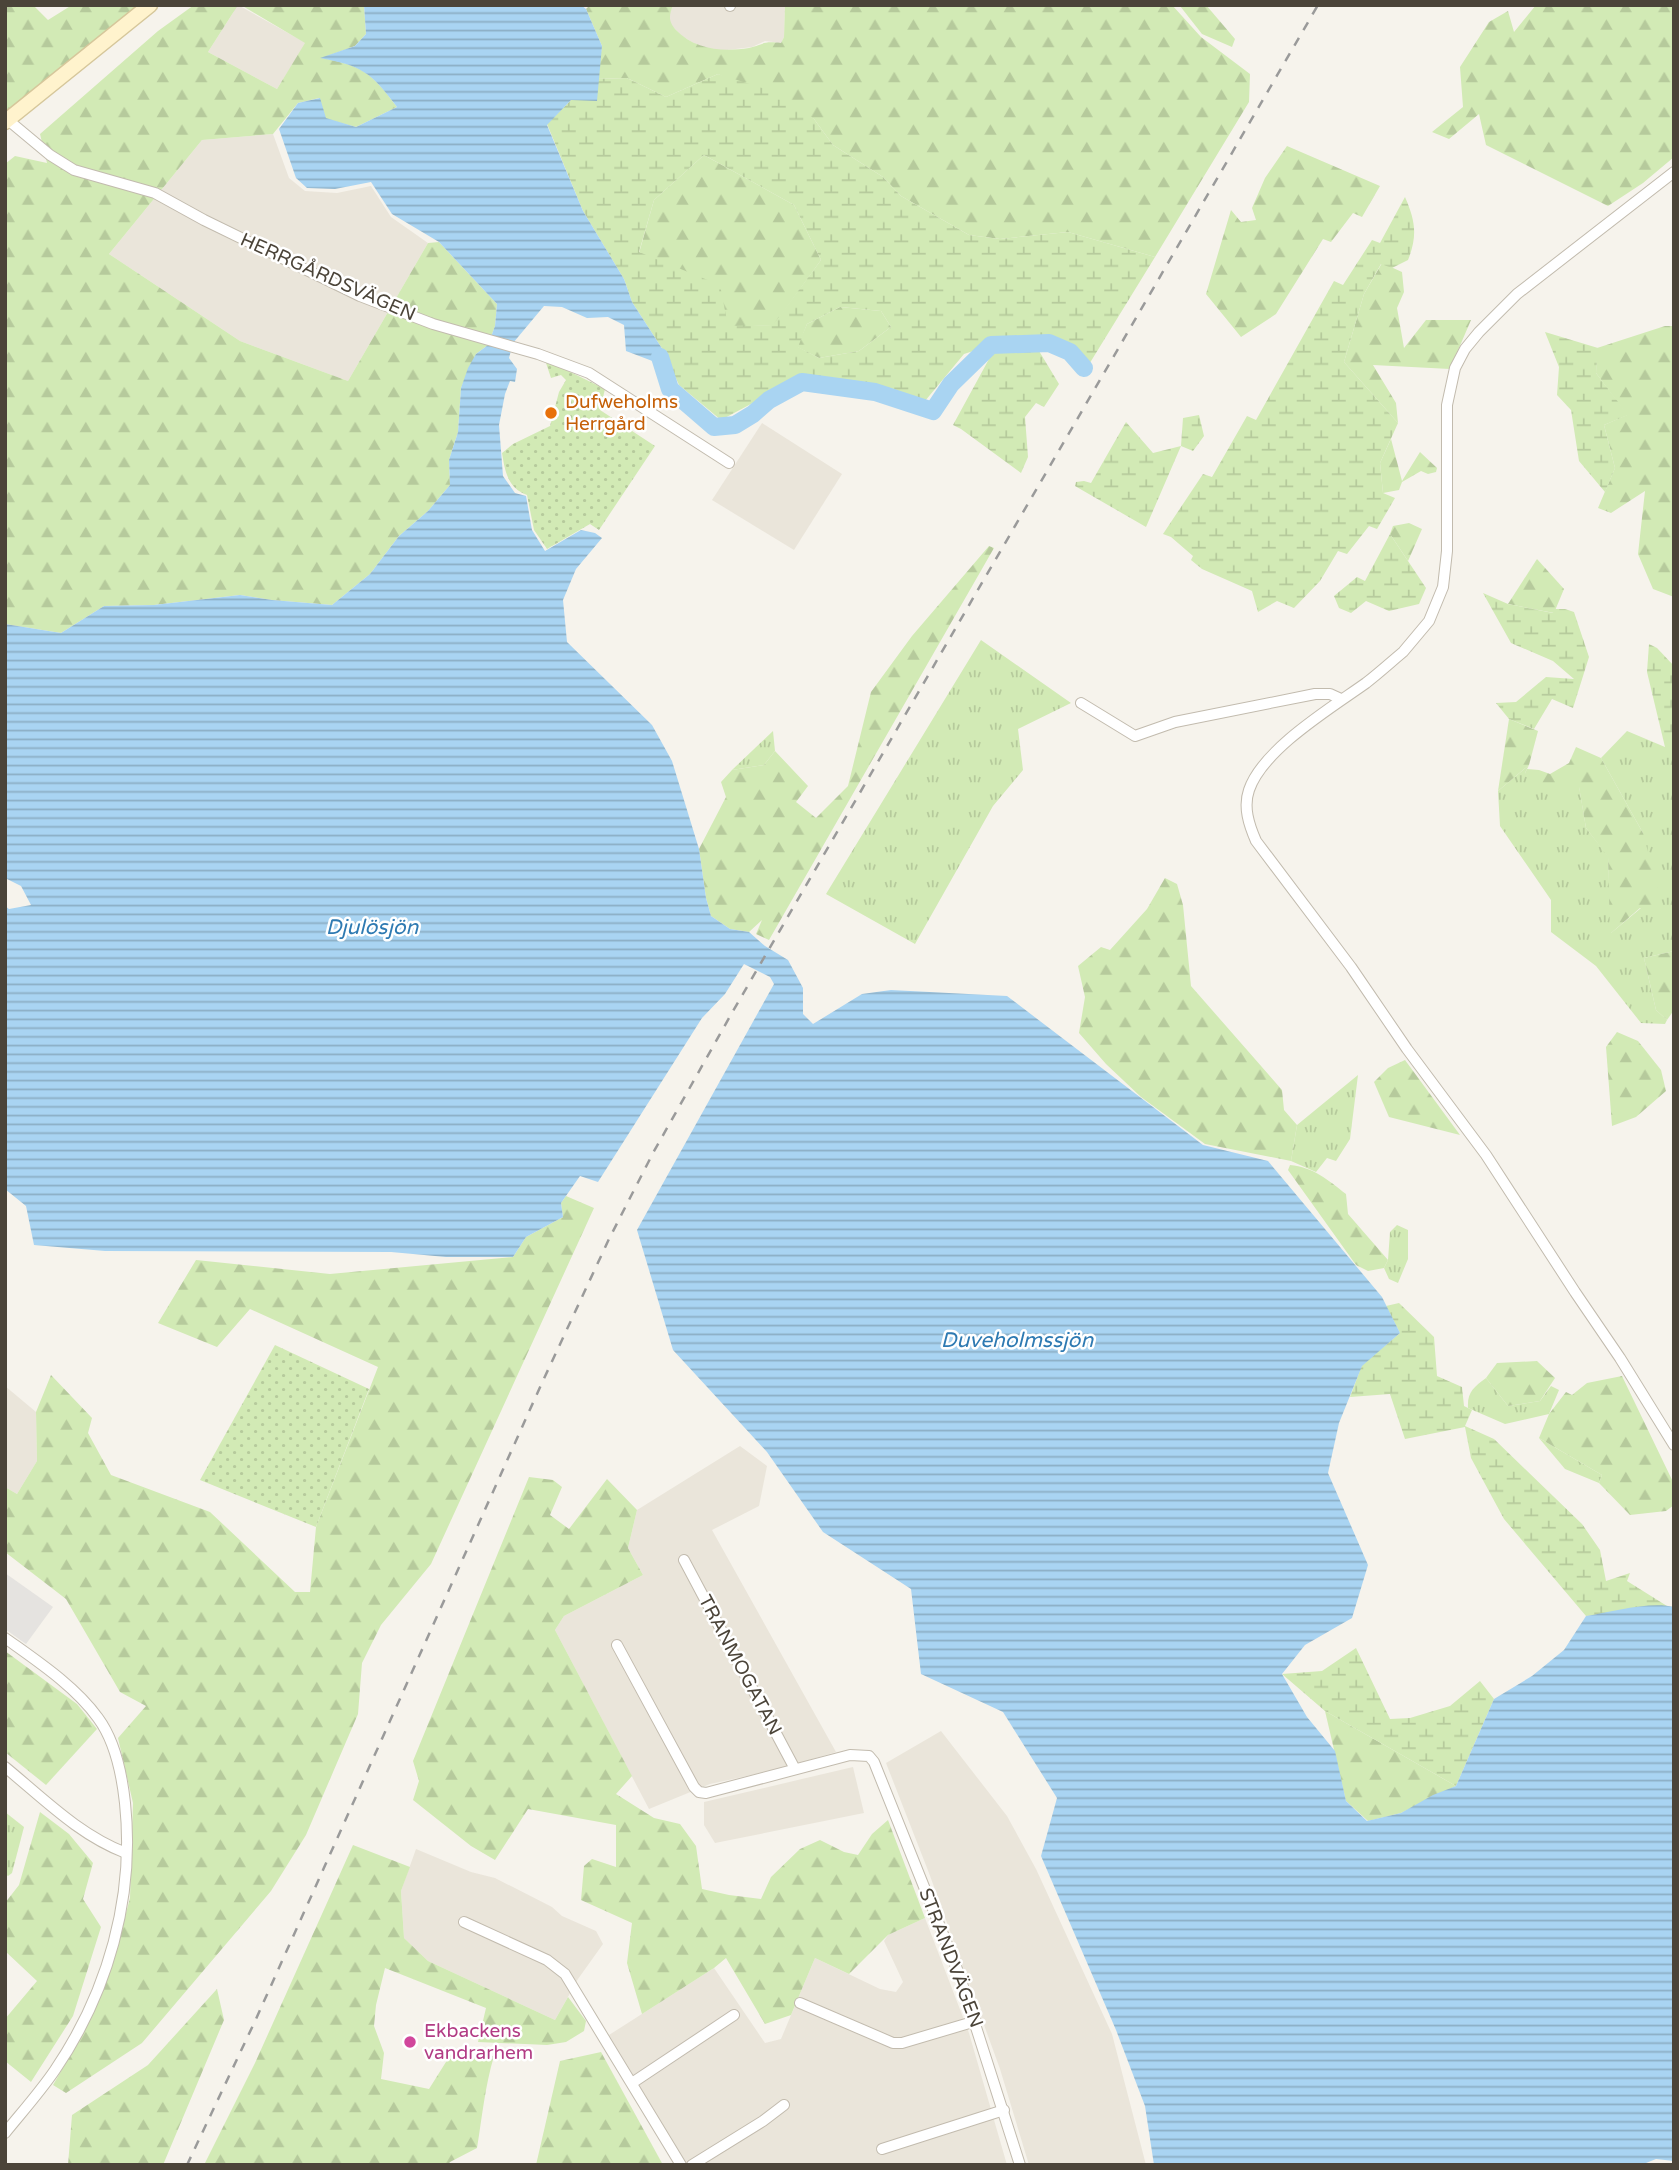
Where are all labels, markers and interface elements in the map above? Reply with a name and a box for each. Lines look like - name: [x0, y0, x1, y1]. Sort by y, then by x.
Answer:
- street label: HERRGÅRDSVÄGEN: [237, 227, 419, 326]
- place label: Dufweholms Herrgård: [565, 391, 678, 435]
- marker: Dufweholms Herrgård: [543, 405, 559, 421]
- water label: Djulösjön: [326, 915, 420, 940]
- water label: Duveholmssjön: [941, 1328, 1094, 1353]
- street label: TRANMOGATAN: [694, 1591, 786, 1739]
- street label: STRANDVÄGEN: [914, 1885, 988, 2031]
- place label: Ekbackens vandrarhem: [424, 2020, 533, 2064]
- marker: Ekbackens vandrarhem: [402, 2034, 418, 2050]

